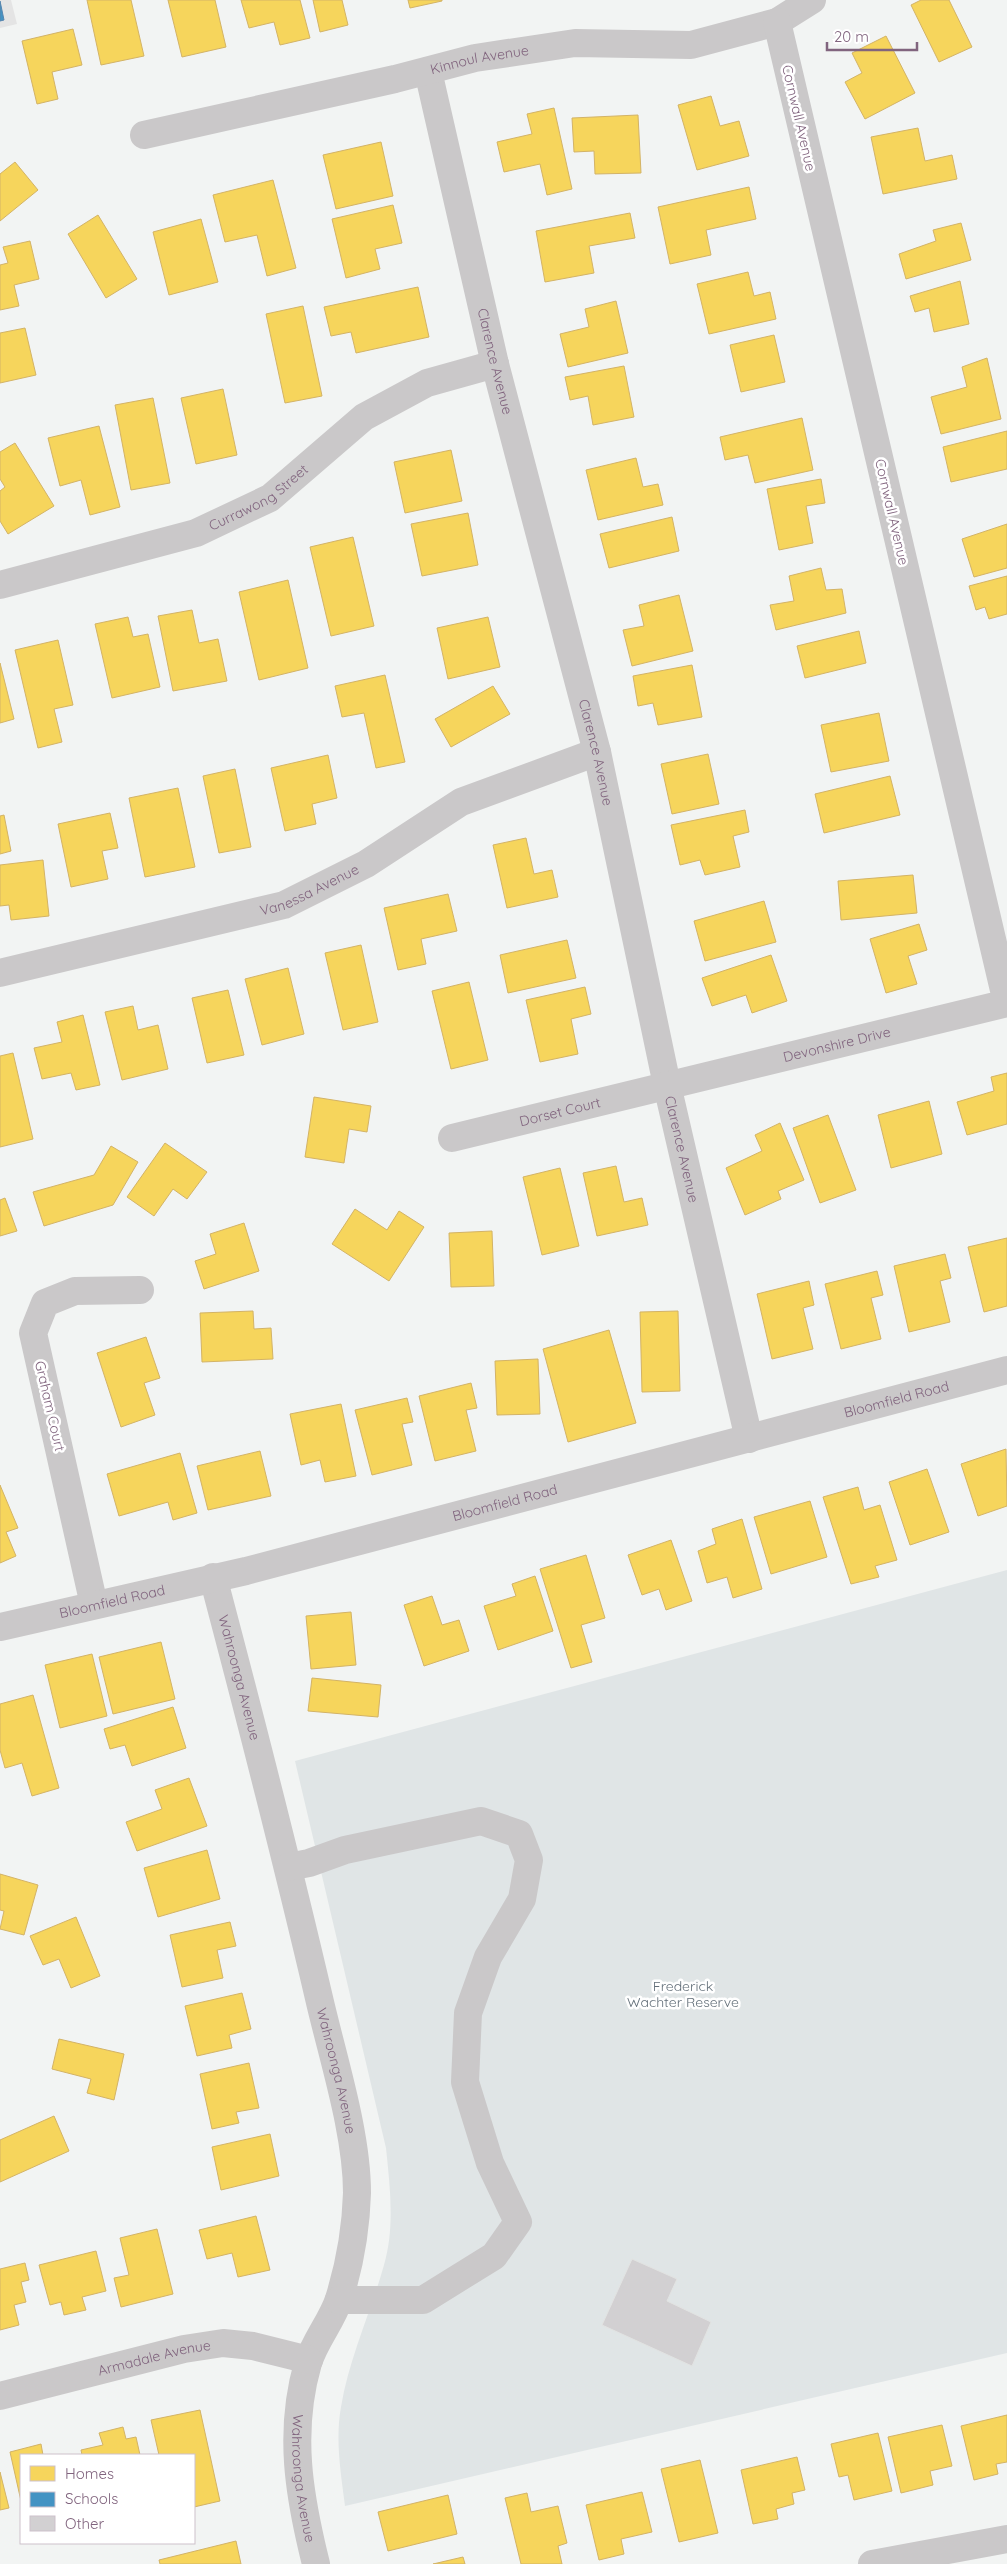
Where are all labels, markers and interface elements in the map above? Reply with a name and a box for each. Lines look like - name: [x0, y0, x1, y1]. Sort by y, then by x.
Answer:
- scale bar: [827, 20, 917, 52]
- text: 20 m: [834, 27, 869, 46]
- street label: Kinnoul Avenue: [428, 41, 530, 78]
- street label: Cornwall Avenue: [778, 63, 820, 173]
- street label: Clarence Avenue: [474, 306, 517, 417]
- street label: Cornwall Avenue: [871, 457, 913, 567]
- street label: Currawong Street: [206, 460, 312, 535]
- street label: Clarence Avenue: [575, 697, 617, 807]
- street label: Vanessa Avenue: [258, 860, 362, 919]
- street label: Devonshire Drive: [781, 1023, 892, 1066]
- street label: Dorset Court: [517, 1093, 602, 1130]
- street label: Clarence Avenue: [661, 1094, 703, 1204]
- street label: Graham Court: [31, 1359, 69, 1453]
- street label: Bloomfield Road: [842, 1377, 951, 1422]
- street label: Bloomfield Road: [450, 1480, 559, 1525]
- street label: Bloomfield Road: [57, 1581, 167, 1622]
- street label: Wahroonga Avenue: [214, 1613, 264, 1742]
- park label: Frederick Wachter Reserve: [627, 1977, 739, 2011]
- street label: Wahroonga Avenue: [313, 2006, 360, 2135]
- street label: Armadale Avenue: [96, 2336, 212, 2380]
- street label: Wahroonga Avenue: [288, 2414, 320, 2544]
- legend: [20, 2454, 195, 2544]
- text: Homes: [65, 2464, 114, 2483]
- text: Schools: [65, 2489, 118, 2508]
- text: Other: [65, 2514, 105, 2533]

